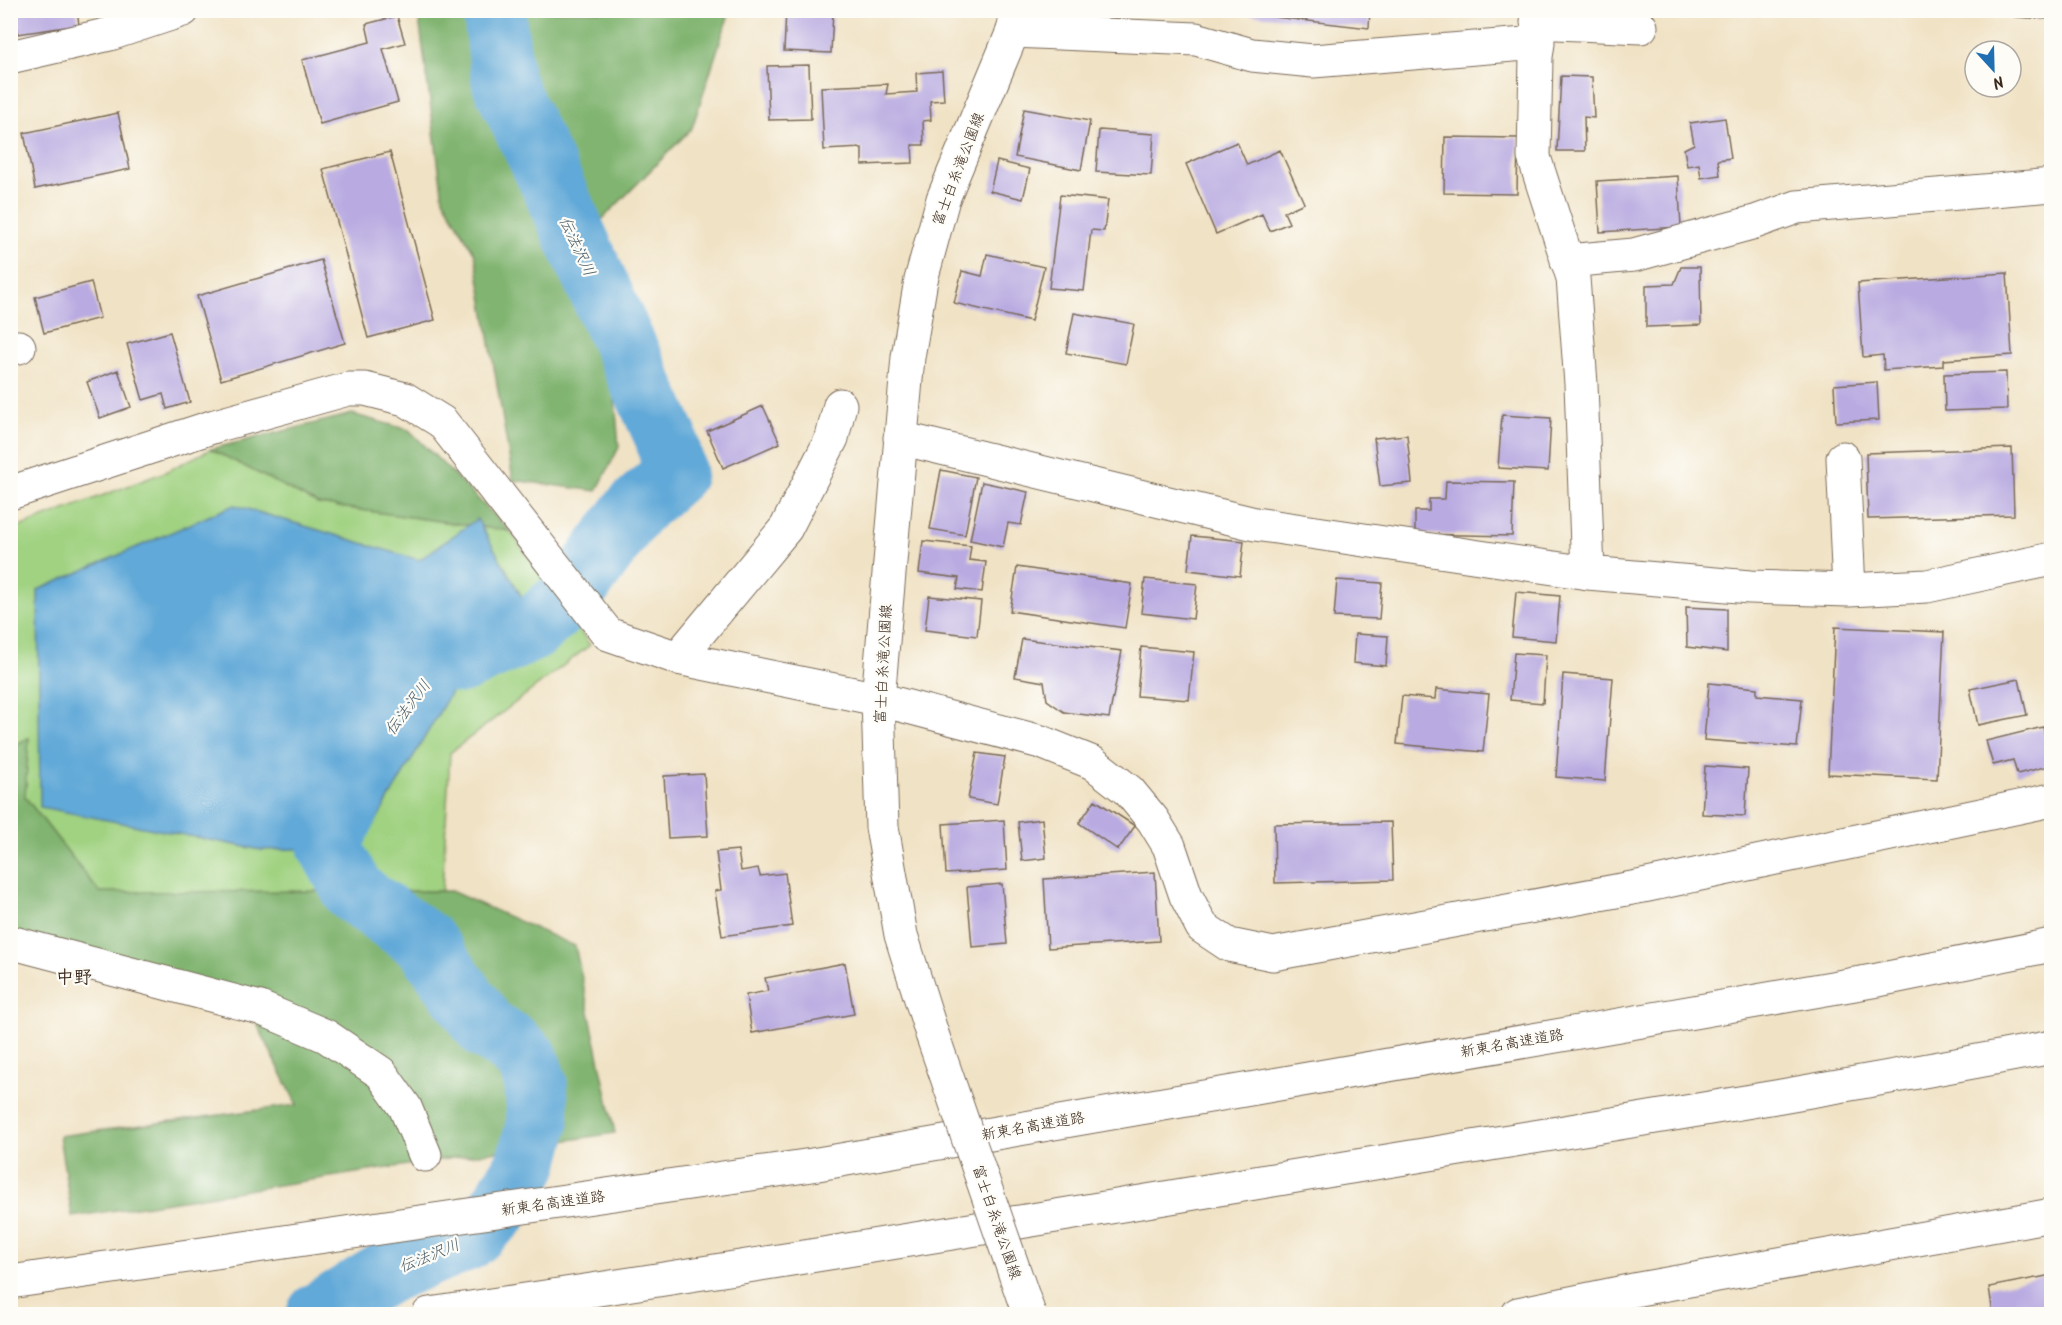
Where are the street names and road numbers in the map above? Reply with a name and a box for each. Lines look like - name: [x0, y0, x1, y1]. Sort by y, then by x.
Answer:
- street label: 富士白糸滝公園線: [926, 109, 992, 230]
- street label: 富士白糸滝公園線: [869, 603, 899, 725]
- street label: 新東名高速道路: [1458, 1023, 1566, 1065]
- street label: 新東名高速道路: [979, 1106, 1087, 1148]
- street label: 富士白糸滝公園線: [965, 1162, 1027, 1283]
- street label: 新東名高速道路: [499, 1185, 607, 1223]

